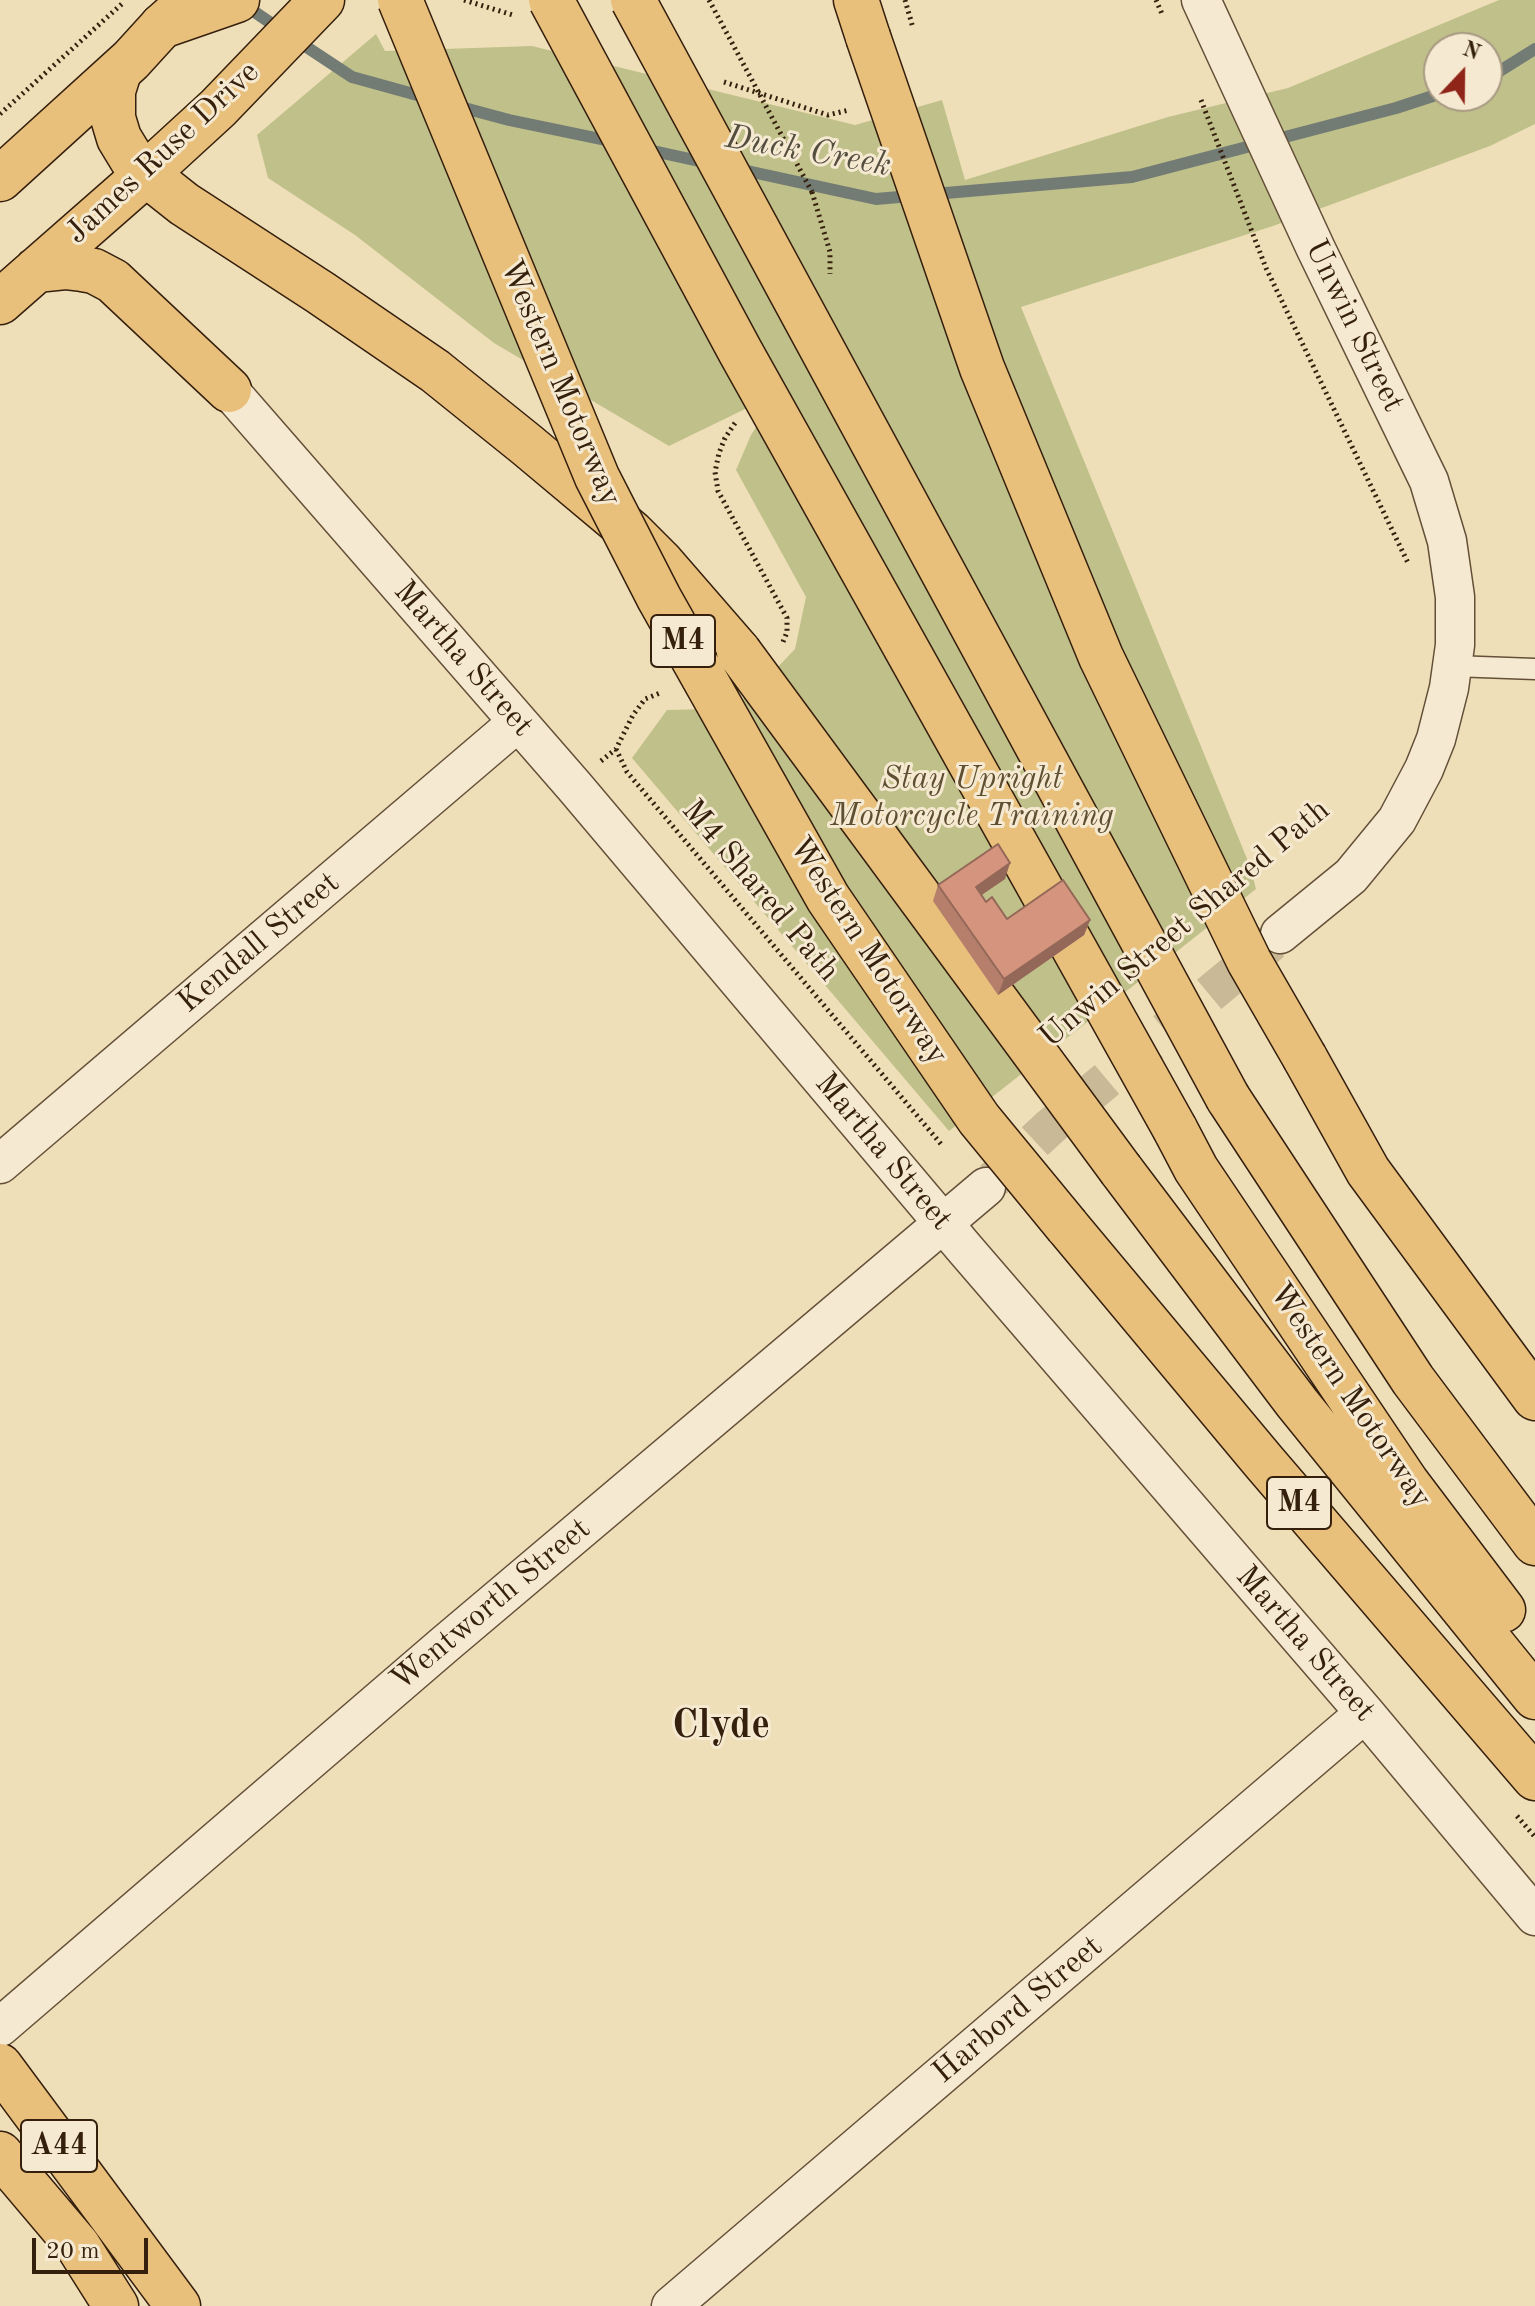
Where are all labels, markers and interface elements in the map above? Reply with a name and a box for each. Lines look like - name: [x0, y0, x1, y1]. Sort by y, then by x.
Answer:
- north arrow: [1423, 32, 1503, 112]
- text: N: [1459, 38, 1483, 65]
- street label: James Ruse Drive: [58, 54, 268, 252]
- water label: Duck Creek: [722, 117, 894, 187]
- street label: Unwin Street: [1296, 234, 1412, 418]
- street label: Western Motorway: [491, 254, 629, 512]
- street label: Martha Street: [385, 573, 541, 745]
- road number: M4: [651, 615, 715, 667]
- park label: Stay Upright Motorcycle Training: [830, 761, 1114, 836]
- street label: Unwin Street Shared Path: [1032, 791, 1338, 1057]
- street label: M4 Shared Path: [673, 792, 847, 990]
- street label: Western Motorway: [780, 830, 956, 1072]
- street label: Kendall Street: [170, 864, 348, 1022]
- street label: Martha Street: [806, 1065, 960, 1239]
- street label: Western Motorway: [1260, 1276, 1440, 1516]
- road number: M4: [1267, 1477, 1331, 1529]
- street label: Wentworth Street: [383, 1510, 599, 1700]
- street label: Martha Street: [1227, 1558, 1383, 1730]
- district label: Clyde: [672, 1703, 770, 1751]
- street label: Harbord Street: [925, 1928, 1111, 2092]
- road number: A44: [21, 2120, 97, 2172]
- scale bar: [36, 2222, 152, 2272]
- text: 20 m: [46, 2240, 100, 2264]

